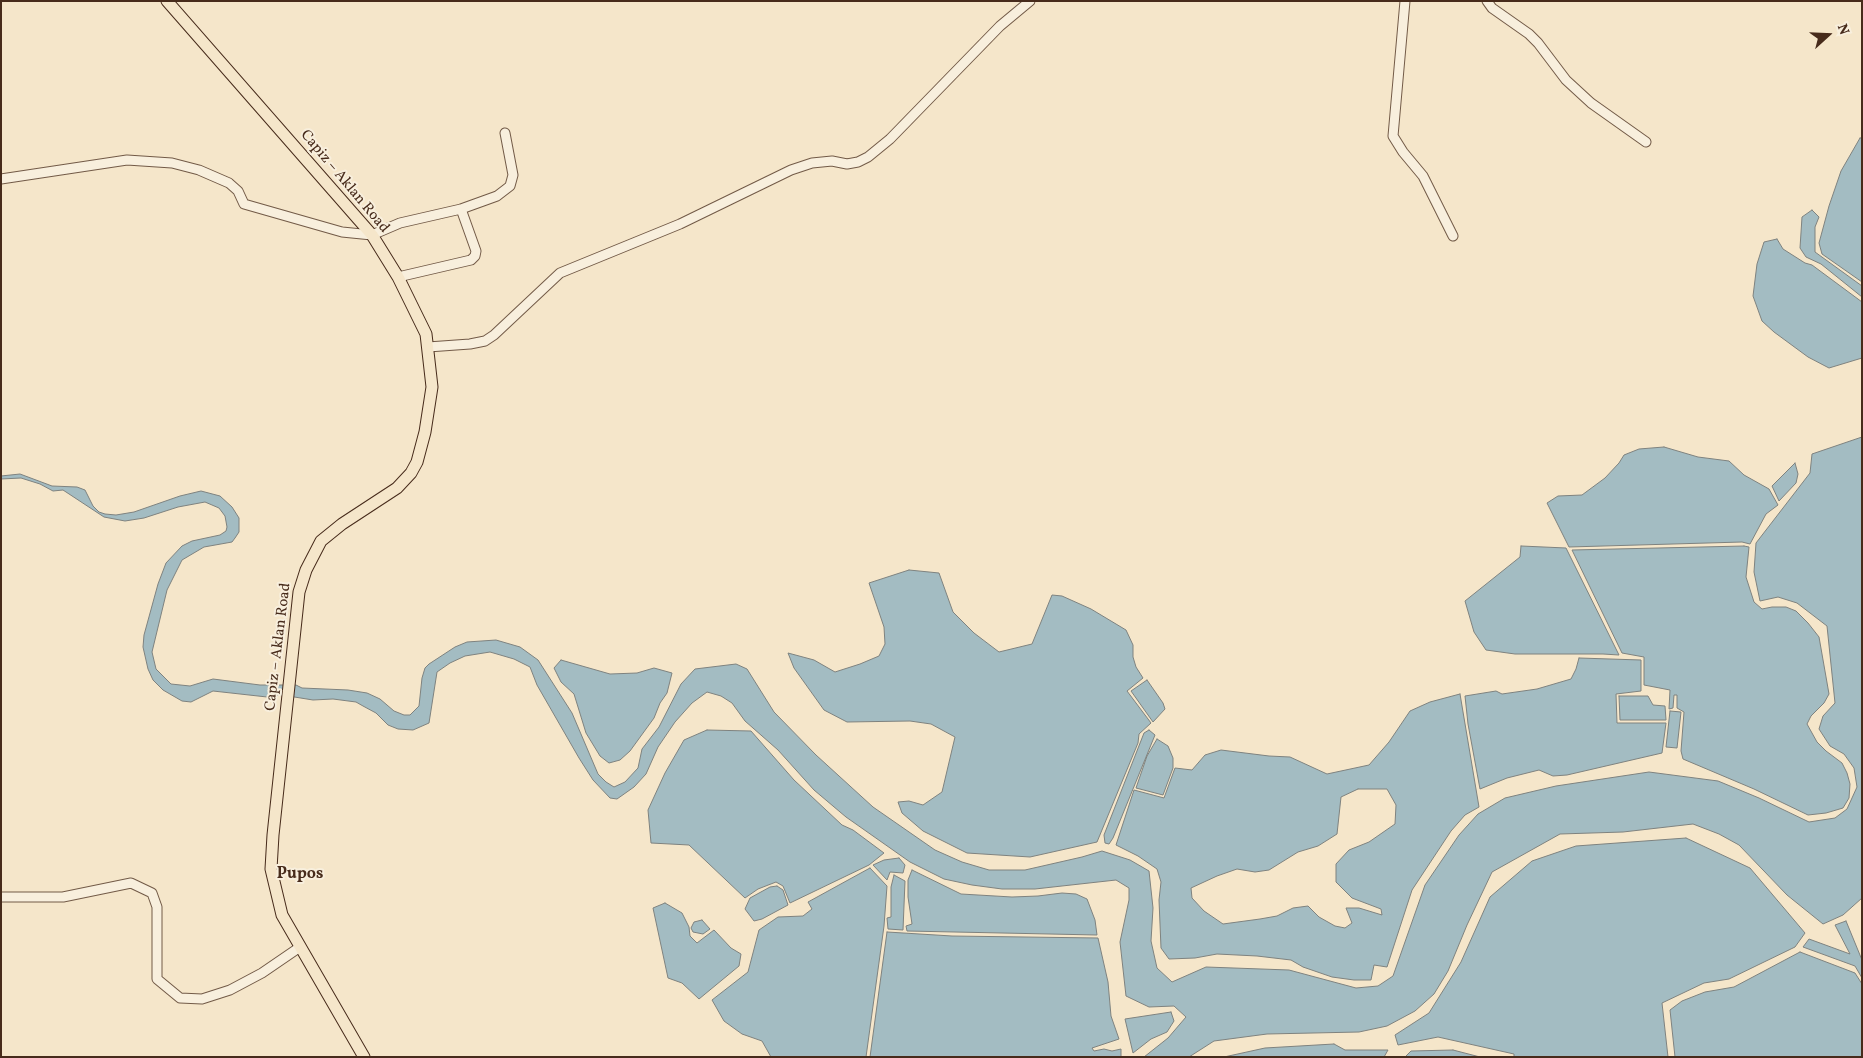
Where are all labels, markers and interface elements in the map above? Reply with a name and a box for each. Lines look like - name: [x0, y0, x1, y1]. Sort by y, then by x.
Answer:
- north arrow: [1803, 10, 1853, 60]
- text: N: [1832, 22, 1853, 38]
- street label: Capiz – Aklan Road: [296, 127, 392, 237]
- street label: Capiz – Aklan Road: [262, 582, 296, 712]
- district label: Pupos: [277, 865, 323, 885]

